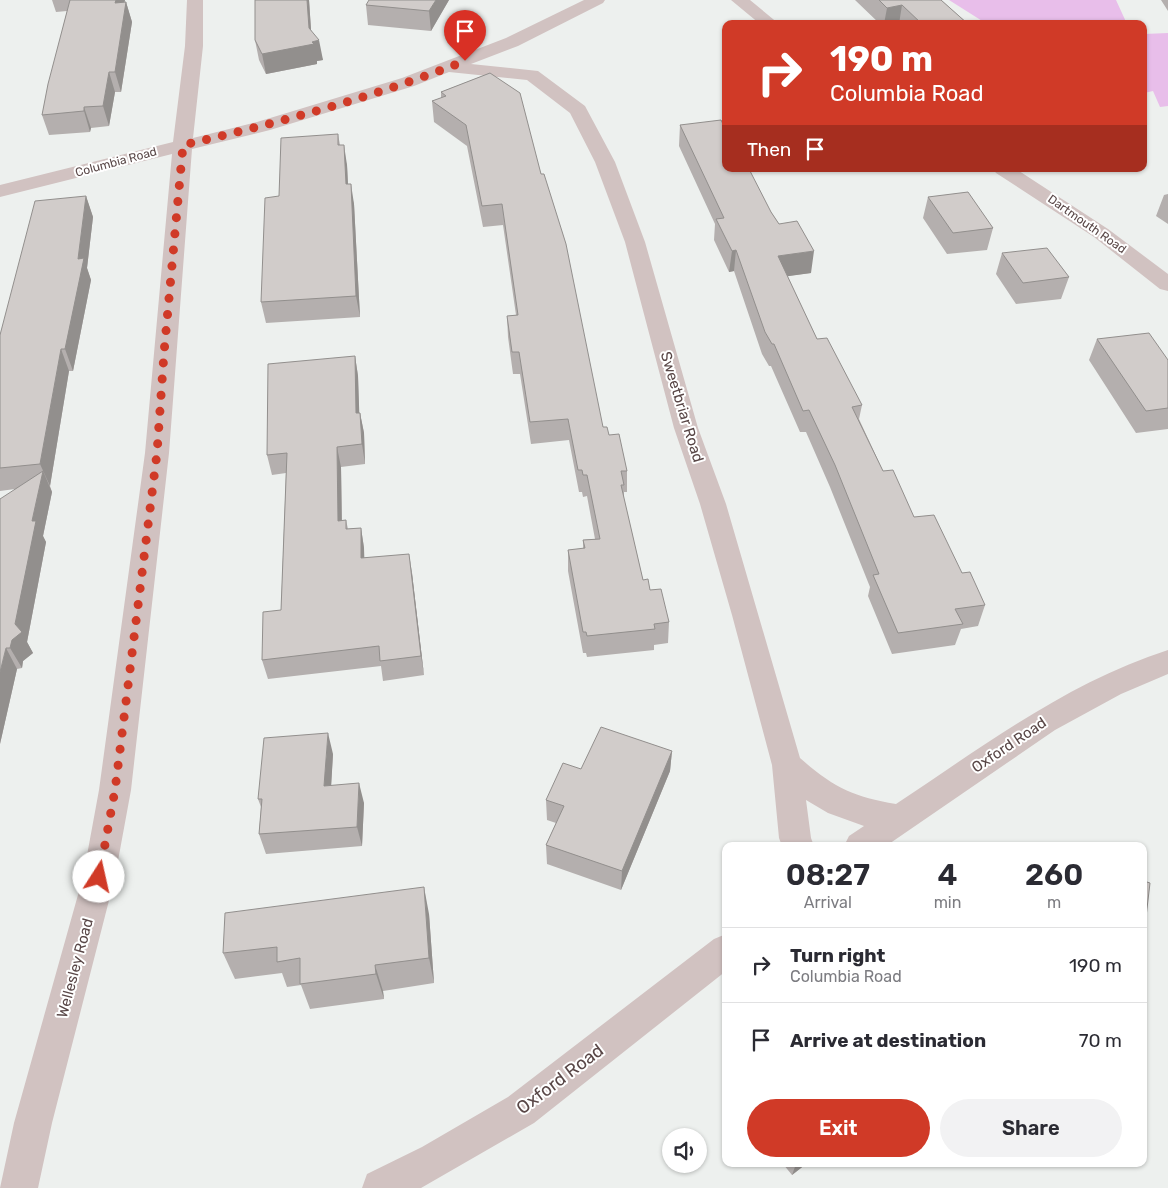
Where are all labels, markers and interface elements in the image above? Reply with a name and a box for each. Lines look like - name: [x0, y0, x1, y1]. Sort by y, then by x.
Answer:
- pin: [444, 10, 486, 61]
- icon: arrive: [451, 17, 479, 45]
- text: 190 m: [830, 38, 933, 80]
- icon: right: [747, 40, 812, 105]
- text: Columbia Road: [830, 80, 984, 107]
- icon: arrive: [801, 135, 829, 163]
- text: Then: [747, 138, 791, 161]
- street label: Columbia Road: [74, 144, 158, 180]
- street label: Dartmouth Road: [1045, 192, 1129, 256]
- street label: Sweetbriar Road: [657, 349, 707, 465]
- street label: Oxford Road: [968, 713, 1050, 777]
- position arrow: [72, 850, 124, 902]
- text: 08:27: [786, 857, 870, 893]
- text: 4: [938, 857, 958, 893]
- text: 260: [1025, 857, 1083, 893]
- text: Arrival: [804, 893, 852, 912]
- text: min: [934, 893, 961, 912]
- text: m: [1047, 893, 1061, 912]
- street label: Wellesley Road: [53, 916, 97, 1020]
- text: Turn right: [790, 944, 885, 967]
- icon: right: [747, 951, 775, 979]
- text: 190 m: [1069, 954, 1122, 977]
- text: Columbia Road: [790, 967, 902, 986]
- icon: arrive: [747, 1026, 775, 1054]
- text: Arrive at destination: [790, 1029, 986, 1052]
- text: 70 m: [1079, 1029, 1122, 1052]
- street label: Oxford Road: [512, 1039, 608, 1119]
- button: Exit: [747, 1099, 930, 1157]
- button: Share: [940, 1099, 1122, 1157]
- map controls: [662, 1128, 707, 1173]
- button: sound: [662, 1128, 707, 1173]

